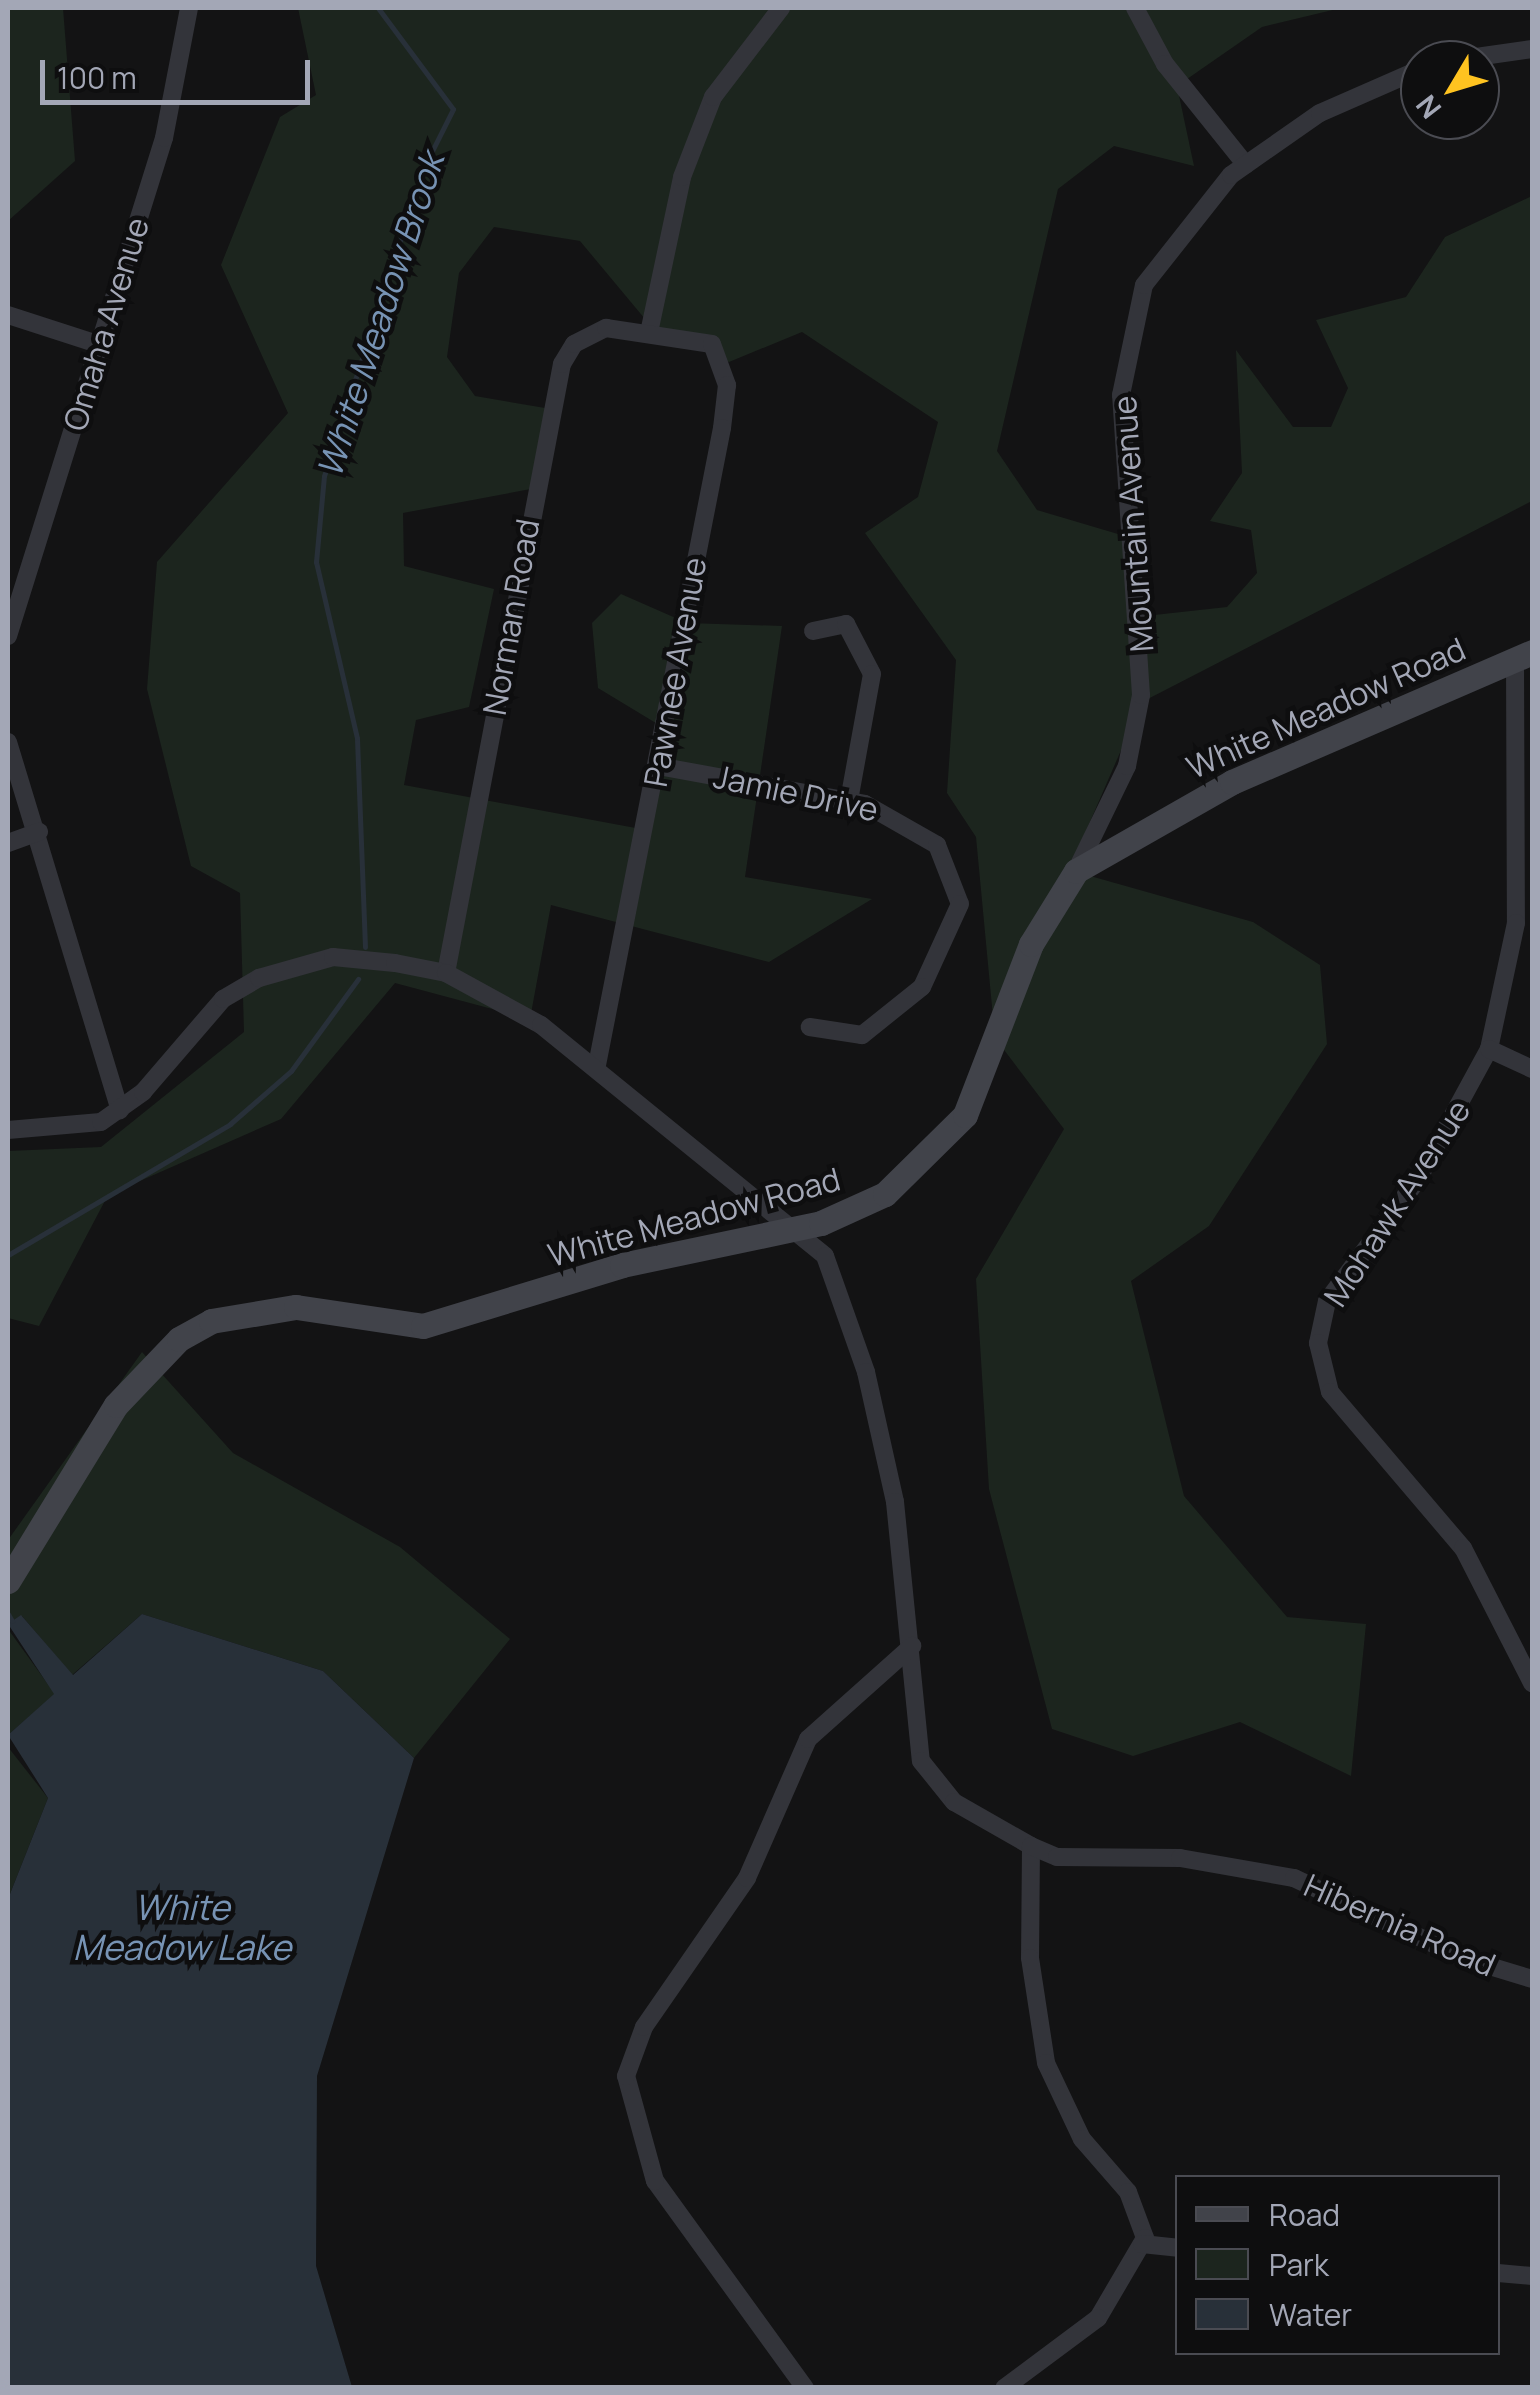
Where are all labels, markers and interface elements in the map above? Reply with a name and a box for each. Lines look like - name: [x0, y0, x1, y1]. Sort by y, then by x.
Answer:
- scale bar: [45, 40, 315, 102]
- north arrow: [1400, 40, 1500, 140]
- text: 100 m: [57, 57, 137, 98]
- text: N: [1407, 88, 1449, 127]
- water label: White Meadow Brook: [308, 148, 452, 482]
- street label: Omaha Avenue: [55, 213, 157, 435]
- street label: Mountain Avenue: [1105, 395, 1161, 653]
- street label: Norman Road: [475, 516, 547, 718]
- street label: Pawnee Avenue: [636, 554, 714, 790]
- street label: White Meadow Road: [1181, 629, 1471, 787]
- street label: Jamie Drive: [710, 757, 882, 829]
- street label: Mohawk Avenue: [1316, 1093, 1478, 1313]
- street label: White Meadow Road: [544, 1160, 844, 1274]
- street label: Hibernia Road: [1299, 1866, 1501, 1984]
- water label: White Meadow Lake: [73, 1886, 291, 1968]
- legend: [1175, 2175, 1500, 2355]
- text: Road: [1269, 2194, 1340, 2235]
- text: Park: [1269, 2244, 1329, 2285]
- text: Water: [1269, 2294, 1352, 2335]

